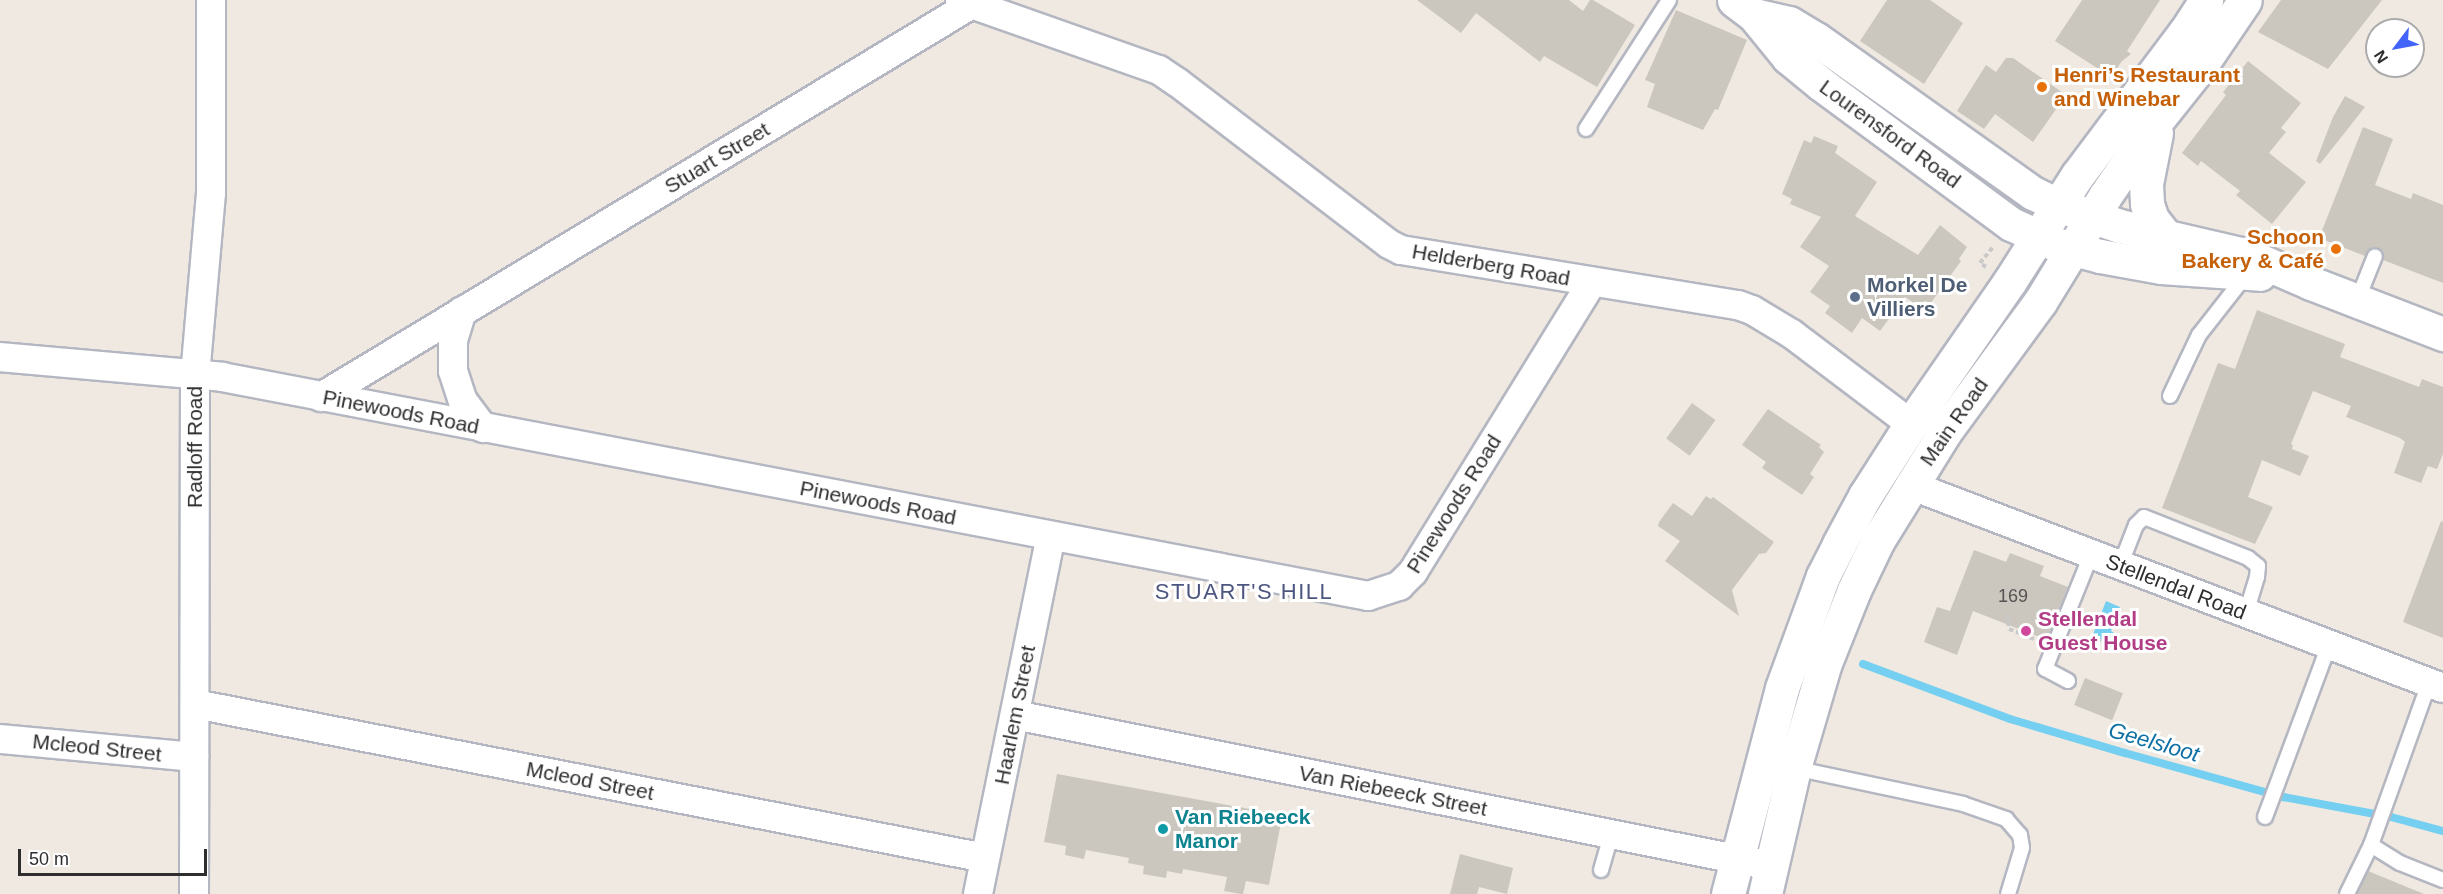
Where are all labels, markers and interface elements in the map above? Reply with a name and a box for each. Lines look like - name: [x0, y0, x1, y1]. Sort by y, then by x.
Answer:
- north arrow: [2365, 18, 2425, 78]
- text: N: [2371, 47, 2391, 66]
- place label: Henri’s Restaurant and Winebar: [2054, 62, 2240, 112]
- street label: Lourensford Road: [1815, 74, 1965, 194]
- marker: Henri’s Restaurant and Winebar: [2035, 80, 2049, 94]
- street label: Stuart Street: [660, 117, 774, 199]
- place label: Schoon Bakery & Café: [2182, 224, 2324, 274]
- street label: Helderberg Road: [1410, 239, 1572, 291]
- marker: Schoon Bakery & Café: [2329, 242, 2343, 256]
- place label: Morkel De Villiers: [1867, 272, 1967, 322]
- marker: Morkel De Villiers: [1848, 290, 1862, 304]
- street label: Main Road: [1915, 373, 1993, 471]
- street label: Pinewoods Road: [321, 384, 481, 440]
- street label: Radloff Road: [182, 386, 208, 508]
- street label: Pinewoods Road: [1401, 430, 1507, 578]
- street label: Pinewoods Road: [798, 475, 958, 531]
- street label: Stellendal Road: [2102, 549, 2250, 625]
- district label: STUART'S HILL: [1155, 579, 1333, 605]
- house number: 169: [1998, 585, 2028, 607]
- place label: Stellendal Guest House: [2038, 606, 2168, 656]
- marker: Stellendal Guest House: [2019, 624, 2033, 638]
- street label: Haarlem Street: [989, 643, 1041, 787]
- water label: Geelsloot: [2106, 717, 2202, 767]
- street label: Mcleod Street: [31, 729, 163, 767]
- street label: Mcleod Street: [524, 756, 656, 806]
- street label: Van Riebeeck Street: [1297, 760, 1489, 822]
- place label: Van Riebeeck Manor: [1175, 804, 1310, 854]
- marker: Van Riebeeck Manor: [1156, 822, 1170, 836]
- scale bar: [21, 837, 210, 875]
- text: 50 m: [29, 849, 69, 869]

